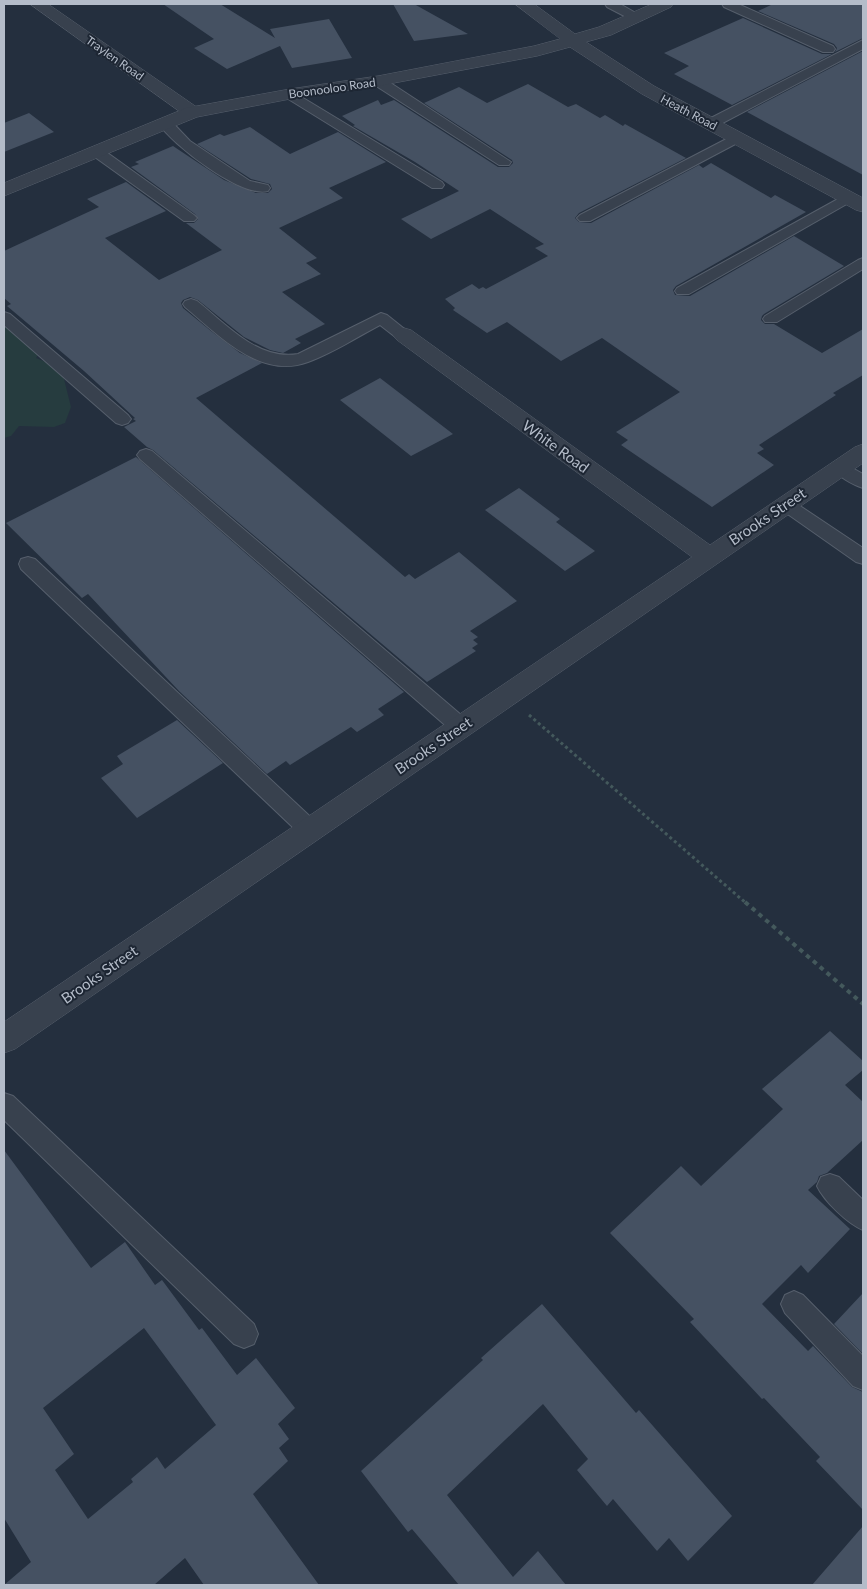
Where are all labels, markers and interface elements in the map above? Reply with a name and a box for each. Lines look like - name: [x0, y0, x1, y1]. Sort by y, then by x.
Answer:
- street label: Traylen Road: [83, 32, 147, 84]
- street label: Boonooloo Road: [288, 74, 376, 102]
- street label: Heath Road: [658, 91, 720, 133]
- street label: White Road: [519, 416, 593, 476]
- street label: Brooks Street: [725, 483, 809, 548]
- street label: Brooks Street: [391, 712, 475, 777]
- street label: Brooks Street: [57, 941, 141, 1007]

